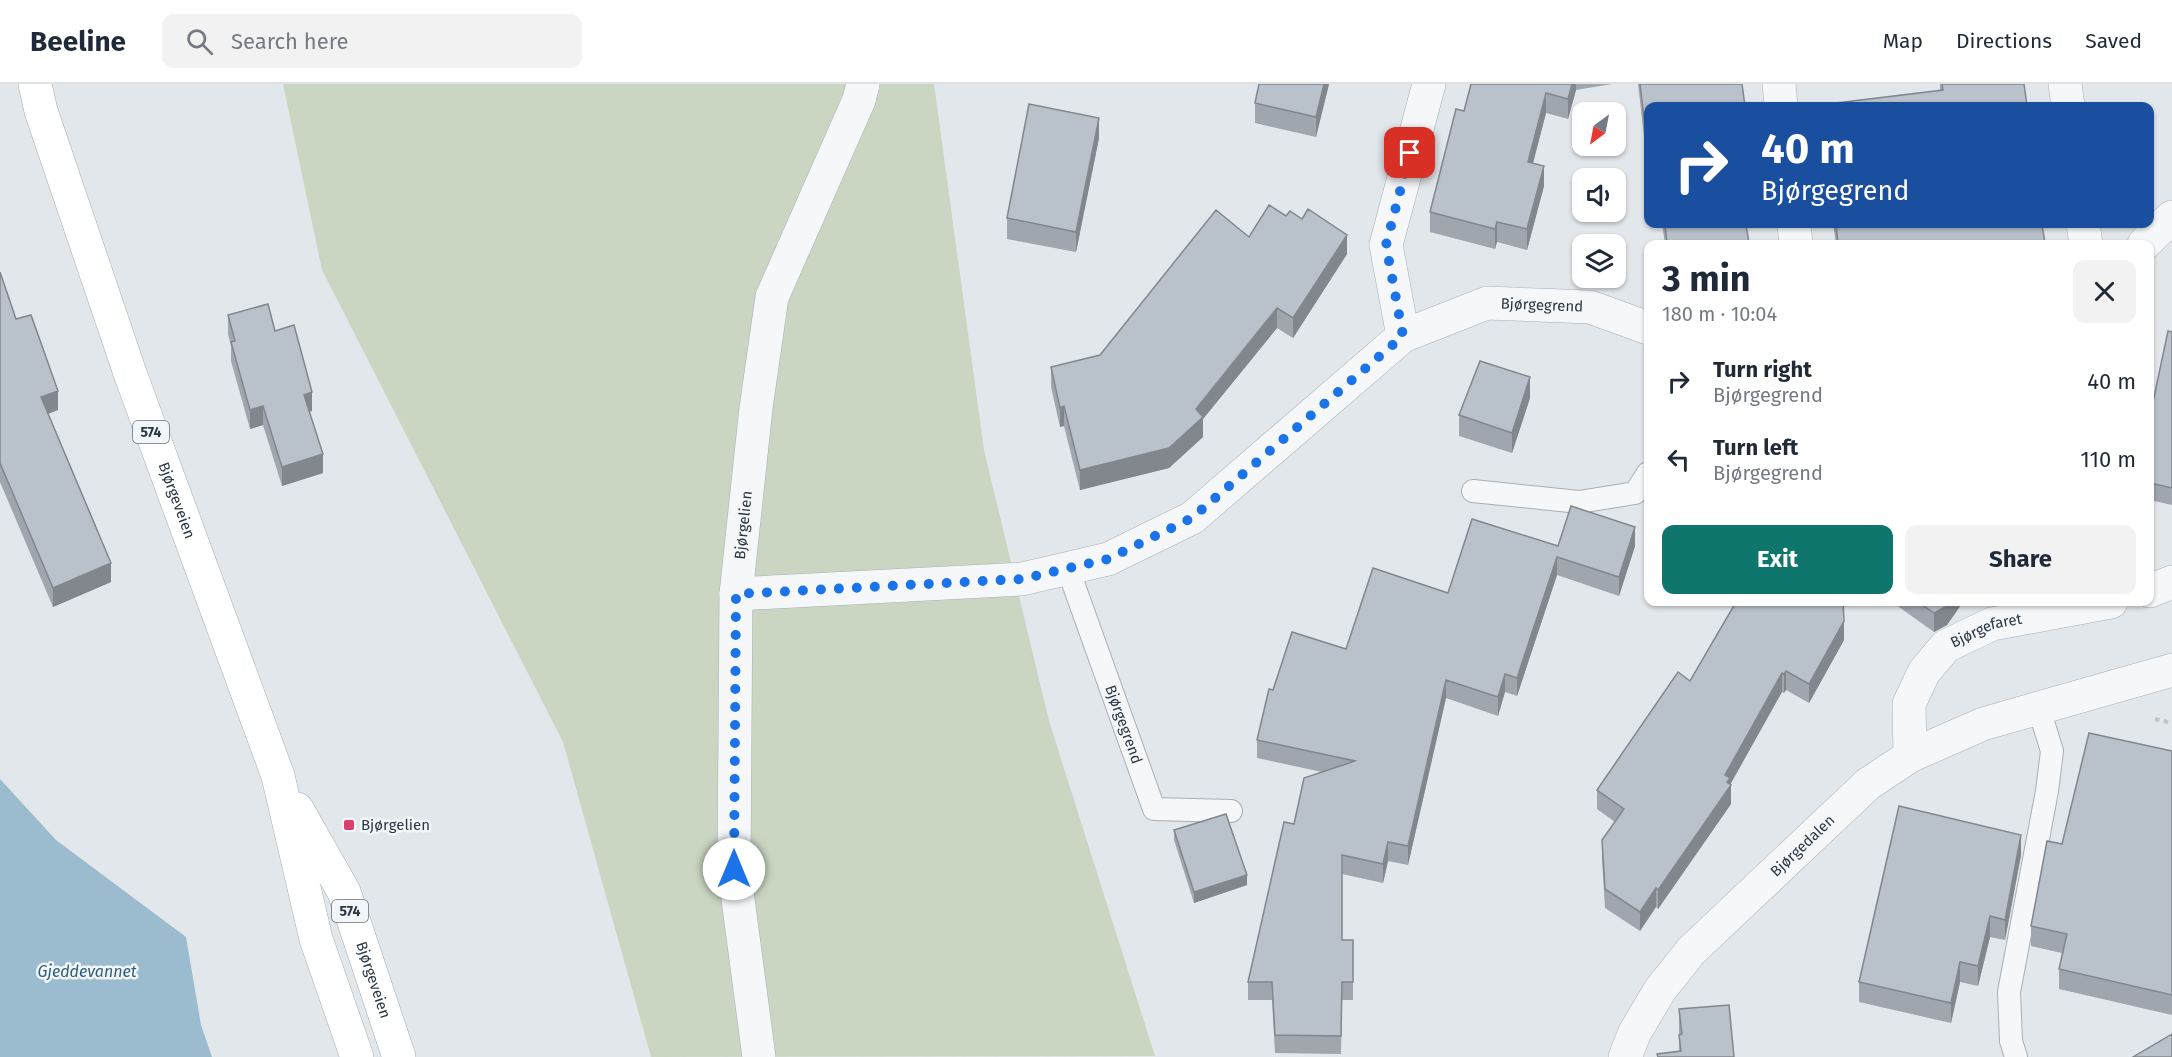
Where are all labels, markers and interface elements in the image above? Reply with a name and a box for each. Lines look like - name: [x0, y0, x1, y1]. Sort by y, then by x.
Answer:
- search box: [162, 14, 582, 68]
- text: Beeline: [30, 25, 126, 58]
- icon: search: [183, 25, 216, 58]
- text: Search here: [231, 28, 349, 55]
- text: Map: [1883, 28, 1923, 54]
- text: Directions: [1956, 28, 2052, 54]
- text: Saved: [2085, 28, 2142, 54]
- north arrow: [1572, 102, 1626, 156]
- map controls: [1572, 102, 1626, 288]
- text: 40 m: [1761, 124, 1855, 174]
- icon: right: [1662, 126, 1740, 204]
- pin: [1384, 127, 1435, 178]
- icon: arrive: [1393, 136, 1426, 169]
- button: sound: [1572, 168, 1626, 222]
- text: Bjørgegrend: [1761, 175, 1909, 207]
- button: layers: [1572, 234, 1626, 288]
- text: 3 min: [1662, 257, 1751, 301]
- button: close: [2073, 260, 2136, 323]
- street label: Bjørgegrend: [1500, 295, 1583, 316]
- text: 180 m · 10:04: [1662, 302, 1777, 326]
- text: Turn right: [1713, 356, 1812, 383]
- icon: right: [1662, 365, 1695, 398]
- text: 40 m: [2087, 368, 2136, 395]
- text: Bjørgegrend: [1713, 383, 1823, 407]
- road number: 574: [133, 421, 169, 443]
- text: Turn left: [1713, 434, 1798, 461]
- icon: left: [1662, 443, 1695, 476]
- text: 110 m: [2080, 446, 2136, 473]
- street label: Bjørgeveien: [154, 460, 199, 541]
- text: Bjørgegrend: [1713, 461, 1823, 485]
- street label: Bjørgelien: [731, 490, 756, 560]
- button: Exit: [1662, 525, 1893, 594]
- button: Share: [1905, 525, 2136, 594]
- street label: Bjørgefaret: [1947, 610, 2024, 652]
- street label: Bjørgegrend: [1101, 682, 1146, 766]
- street label: Bjørgedalen: [1767, 811, 1838, 880]
- place label: Bjørgelien: [361, 816, 430, 834]
- marker: Bjørgelien: [342, 818, 356, 832]
- position arrow: [702, 837, 766, 901]
- road number: 574: [332, 900, 368, 922]
- street label: Bjørgeveien: [352, 939, 394, 1021]
- water label: Gjeddevannet: [38, 962, 137, 981]

